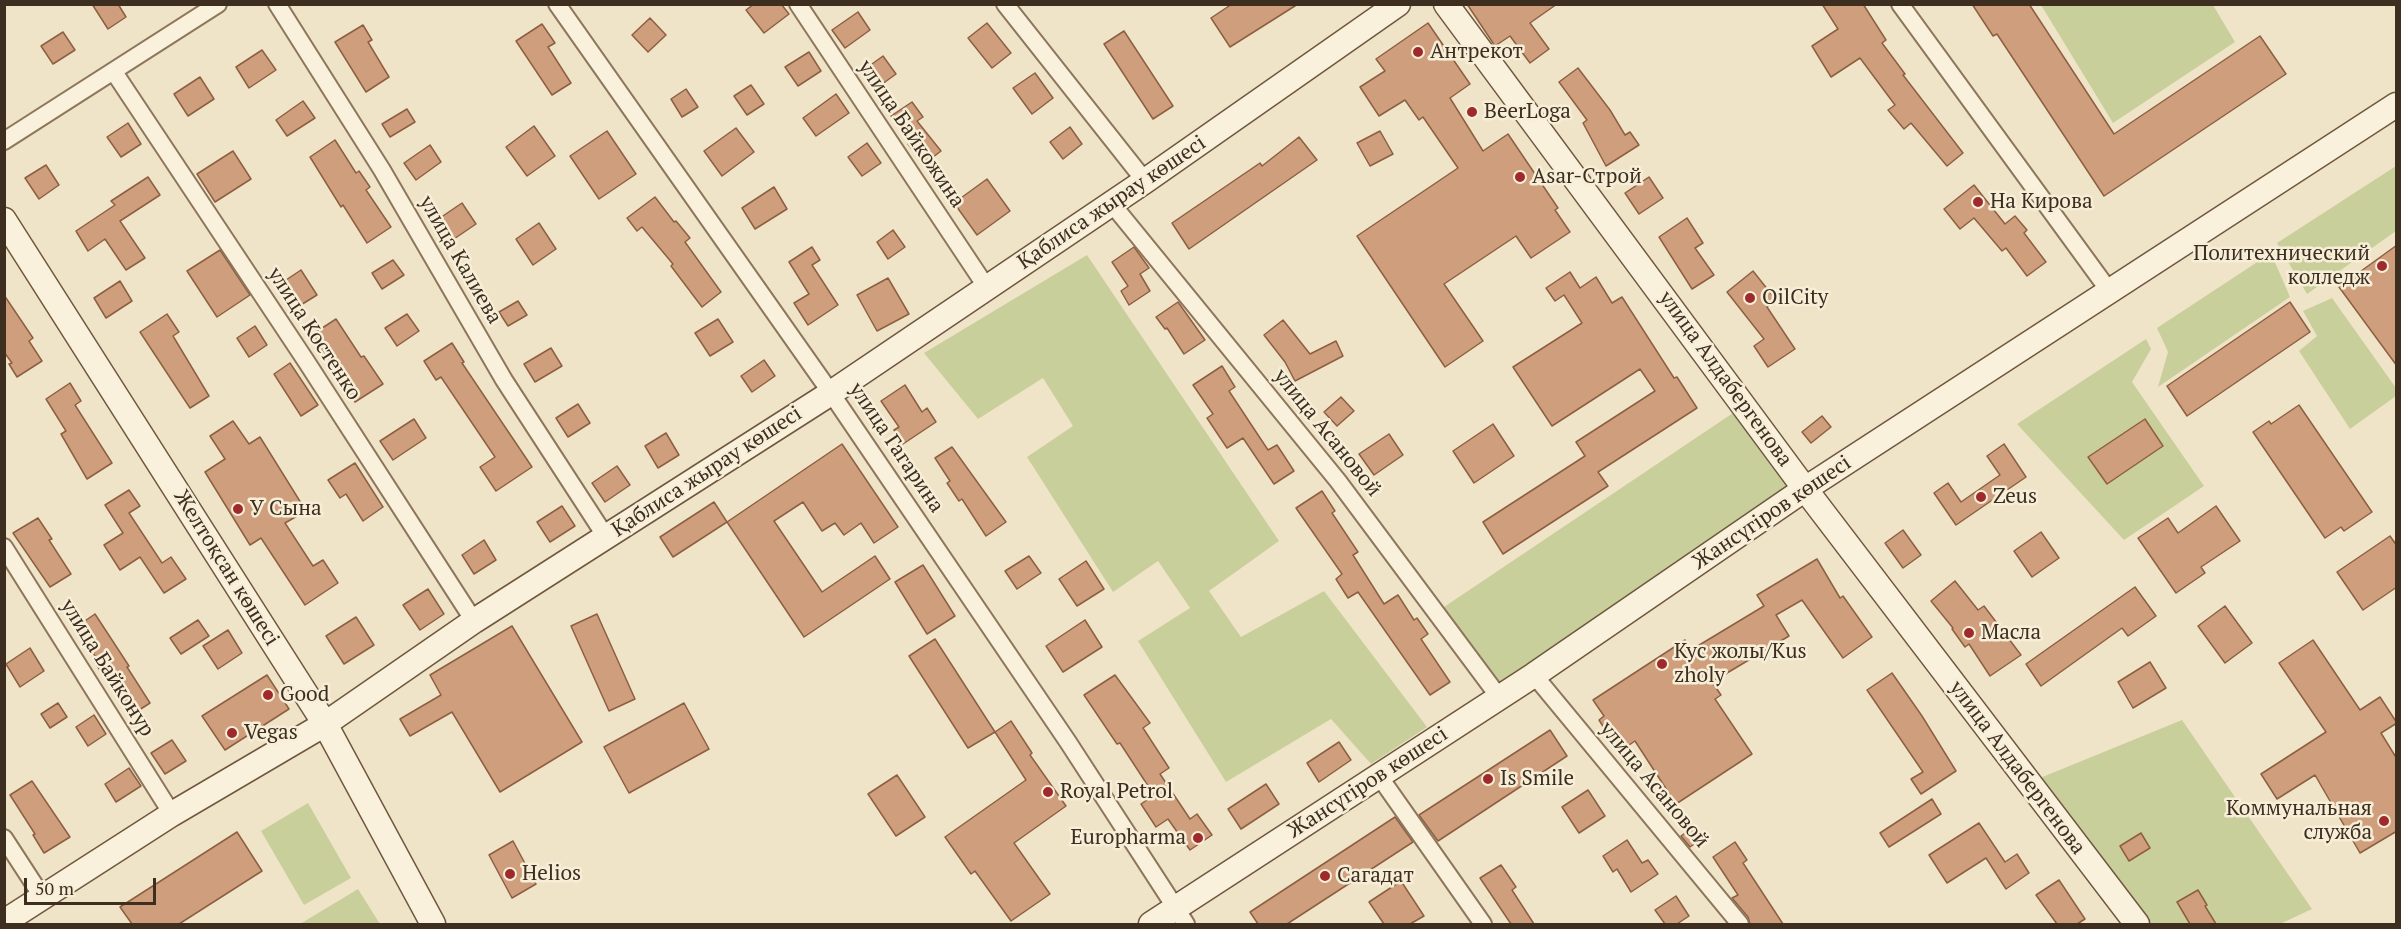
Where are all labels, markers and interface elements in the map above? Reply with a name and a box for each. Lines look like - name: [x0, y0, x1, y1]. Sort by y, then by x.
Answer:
- place label: Антрекот: [1430, 39, 1523, 65]
- marker: Антрекот: [1411, 45, 1425, 59]
- street label: улица Байкожина: [852, 55, 970, 213]
- place label: BeerLoga: [1484, 99, 1571, 125]
- marker: BeerLoga: [1465, 105, 1479, 119]
- street label: Қаблиса жырау көшесі: [1013, 131, 1211, 275]
- place label: Asar-Строй: [1532, 164, 1642, 190]
- marker: Asar-Строй: [1513, 170, 1527, 184]
- place label: На Кирова: [1990, 189, 2093, 215]
- street label: улица Калиева: [413, 191, 507, 329]
- marker: На Кирова: [1971, 195, 1985, 209]
- place label: Политехнический колледж: [2193, 241, 2370, 291]
- marker: Политехнический колледж: [2375, 259, 2389, 273]
- street label: улица Костенко: [262, 263, 366, 405]
- place label: OilCity: [1762, 285, 1828, 311]
- street label: улица Алдабергенова: [1653, 286, 1797, 472]
- marker: OilCity: [1743, 291, 1757, 305]
- street label: улица Асановой: [1268, 364, 1386, 502]
- street label: улица Гагарина: [843, 378, 949, 518]
- street label: Қаблиса жырау көшесі: [607, 401, 807, 543]
- street label: Жансүгіров көшесі: [1688, 451, 1856, 575]
- place label: Zeus: [1993, 484, 2037, 510]
- street label: Желтоқсан көшесі: [168, 485, 284, 651]
- marker: Zeus: [1974, 490, 1988, 504]
- place label: У Сына: [250, 496, 322, 522]
- marker: У Сына: [231, 502, 245, 516]
- street label: улица Байконур: [55, 595, 159, 741]
- place label: Масла: [1981, 620, 2041, 646]
- marker: Масла: [1962, 626, 1976, 640]
- place label: Кус жолы/Kus zholy: [1674, 639, 1807, 689]
- marker: Кус жолы/Kus zholy: [1655, 657, 1669, 671]
- street label: улица Алдабергенова: [1943, 676, 2091, 860]
- place label: Good: [280, 682, 329, 708]
- marker: Good: [261, 688, 275, 702]
- street label: улица Асановой: [1594, 717, 1714, 853]
- place label: Vegas: [244, 720, 298, 746]
- street label: Жансүгіров көшесі: [1283, 722, 1453, 844]
- marker: Vegas: [225, 726, 239, 740]
- place label: Is Smile: [1500, 766, 1574, 792]
- marker: Is Smile: [1481, 772, 1495, 786]
- place label: Royal Petrol: [1060, 779, 1173, 805]
- marker: Royal Petrol: [1041, 785, 1055, 799]
- place label: Коммунальная служба: [2226, 796, 2372, 846]
- marker: Коммунальная служба: [2377, 814, 2391, 828]
- place label: Europharma: [1070, 825, 1186, 851]
- marker: Europharma: [1191, 831, 1205, 845]
- place label: Helios: [522, 861, 581, 887]
- place label: Сагадат: [1337, 863, 1414, 889]
- scale bar: [27, 866, 159, 904]
- marker: Helios: [503, 867, 517, 881]
- marker: Сагадат: [1318, 869, 1332, 883]
- text: 50 m: [35, 876, 74, 900]

